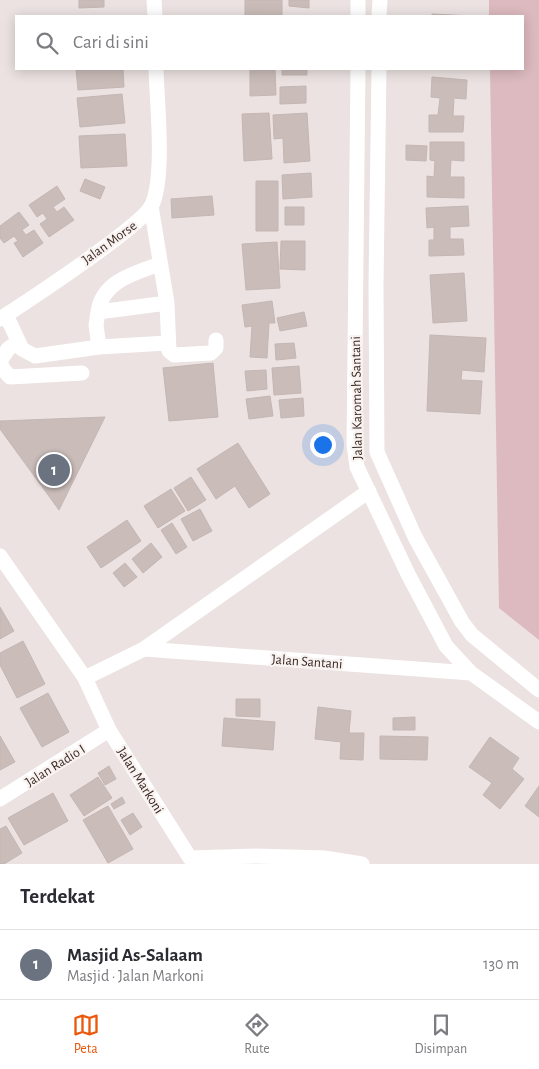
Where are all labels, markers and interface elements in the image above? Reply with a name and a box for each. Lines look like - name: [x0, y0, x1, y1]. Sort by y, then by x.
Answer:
- search box: [15, 15, 524, 70]
- icon: search: [33, 29, 61, 57]
- text: Cari di sini: [73, 33, 149, 52]
- street label: Jalan Morse: [80, 218, 139, 267]
- street label: Jalan Karomah Santani: [349, 336, 365, 460]
- your location: [310, 432, 336, 458]
- pin: 1: [38, 451, 70, 489]
- street label: Jalan Santani: [271, 653, 343, 671]
- street label: Jalan Radio I: [23, 742, 88, 790]
- street label: Jalan Markoni: [114, 745, 166, 816]
- text: Terdekat: [20, 886, 95, 907]
- text: Masjid As-Salaam: [67, 946, 203, 965]
- text: 1: [33, 956, 39, 972]
- text: 130 m: [483, 956, 519, 972]
- text: Masjid · Jalan Markoni: [67, 968, 204, 984]
- tab: Peta: [72, 1011, 100, 1058]
- tab: Rute: [243, 1011, 271, 1058]
- tab: Disimpan: [414, 1011, 467, 1058]

